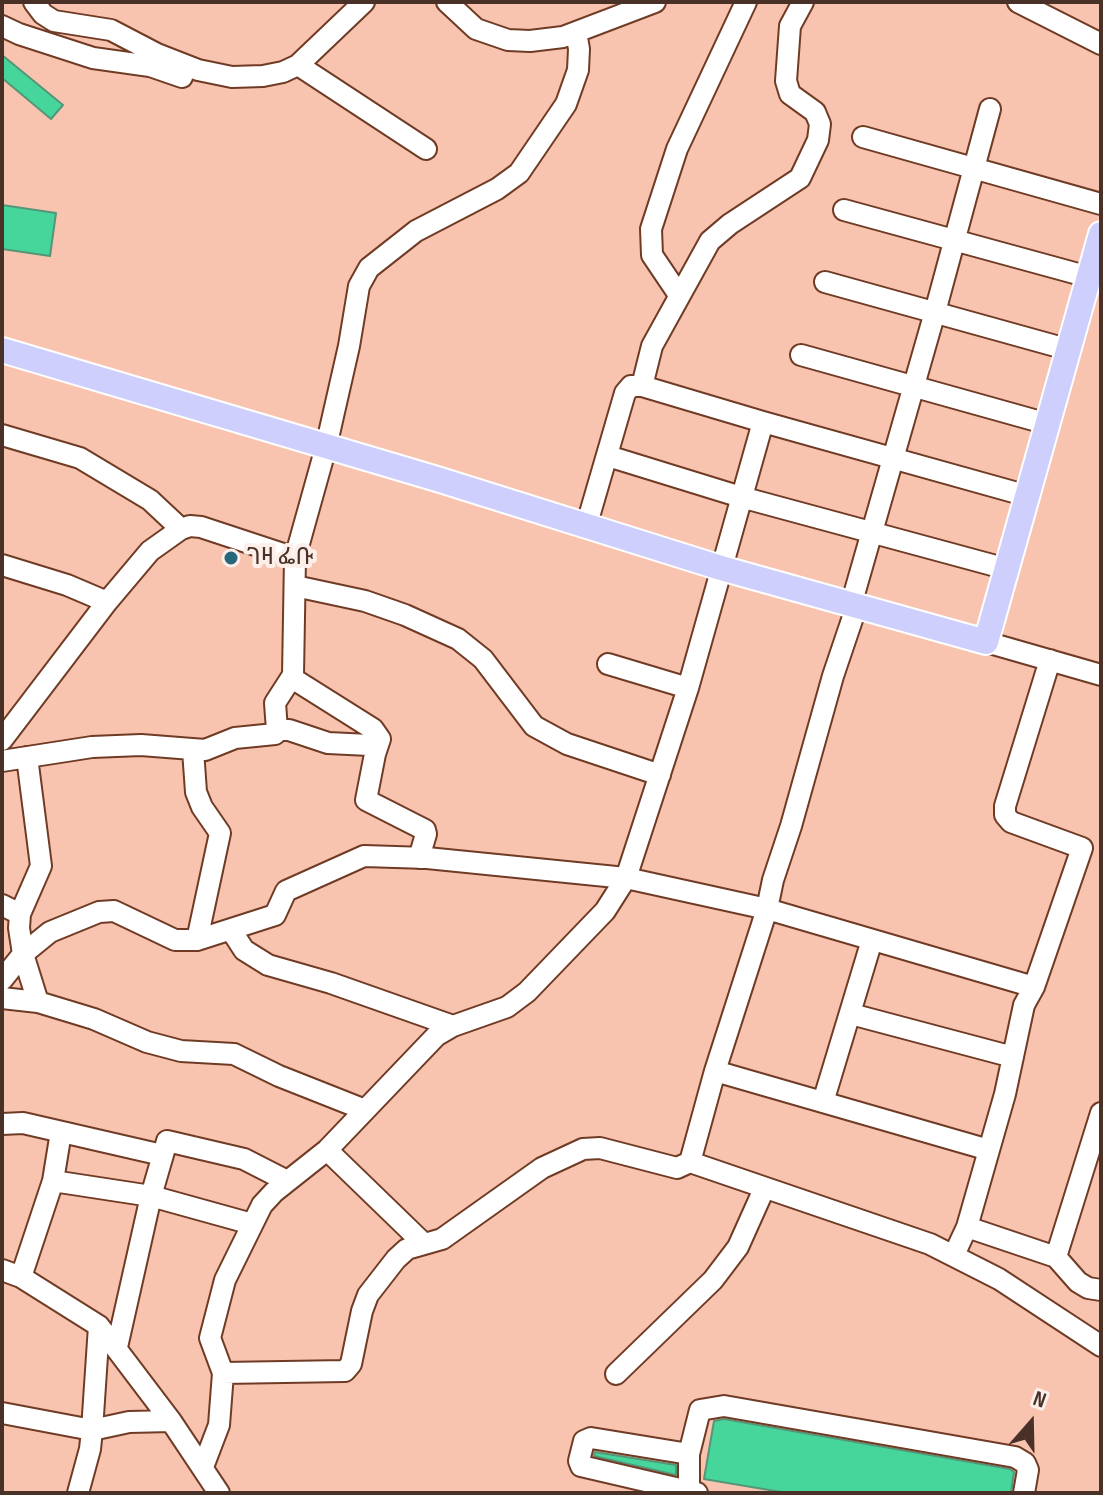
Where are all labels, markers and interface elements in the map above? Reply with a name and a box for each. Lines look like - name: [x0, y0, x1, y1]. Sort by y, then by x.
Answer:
- place label: ገዛ ፌቡ: [247, 544, 313, 572]
- marker: ገዛ ፌቡ: [222, 549, 240, 567]
- north arrow: [991, 1383, 1071, 1463]
- text: N: [1029, 1385, 1050, 1415]

